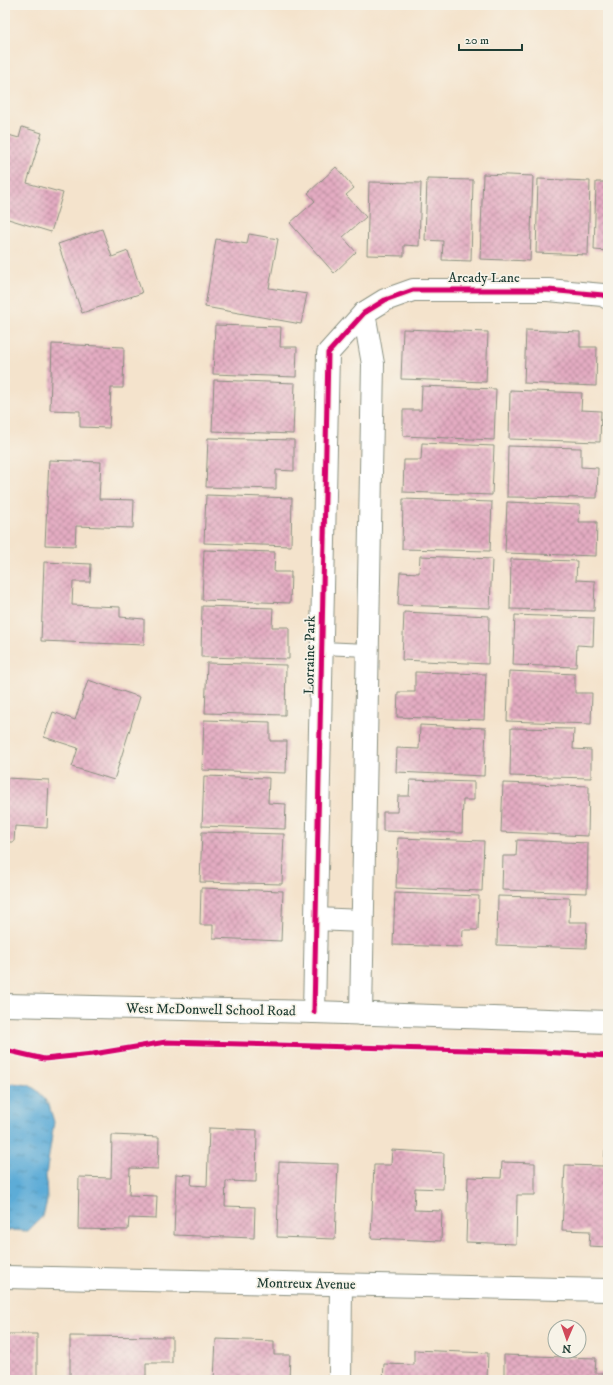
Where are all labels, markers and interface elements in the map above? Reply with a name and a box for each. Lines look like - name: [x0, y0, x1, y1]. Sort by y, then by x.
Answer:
- scale bar: [459, 26, 522, 52]
- text: 20 m: [465, 33, 489, 48]
- street label: Arcady Lane: [448, 269, 520, 287]
- street label: Lorraine Park: [300, 615, 320, 695]
- street label: West McDonwell School Road: [125, 1000, 296, 1020]
- street label: Montreux Avenue: [256, 1274, 356, 1294]
- north arrow: [547, 1319, 587, 1359]
- text: N: [562, 1341, 571, 1355]

